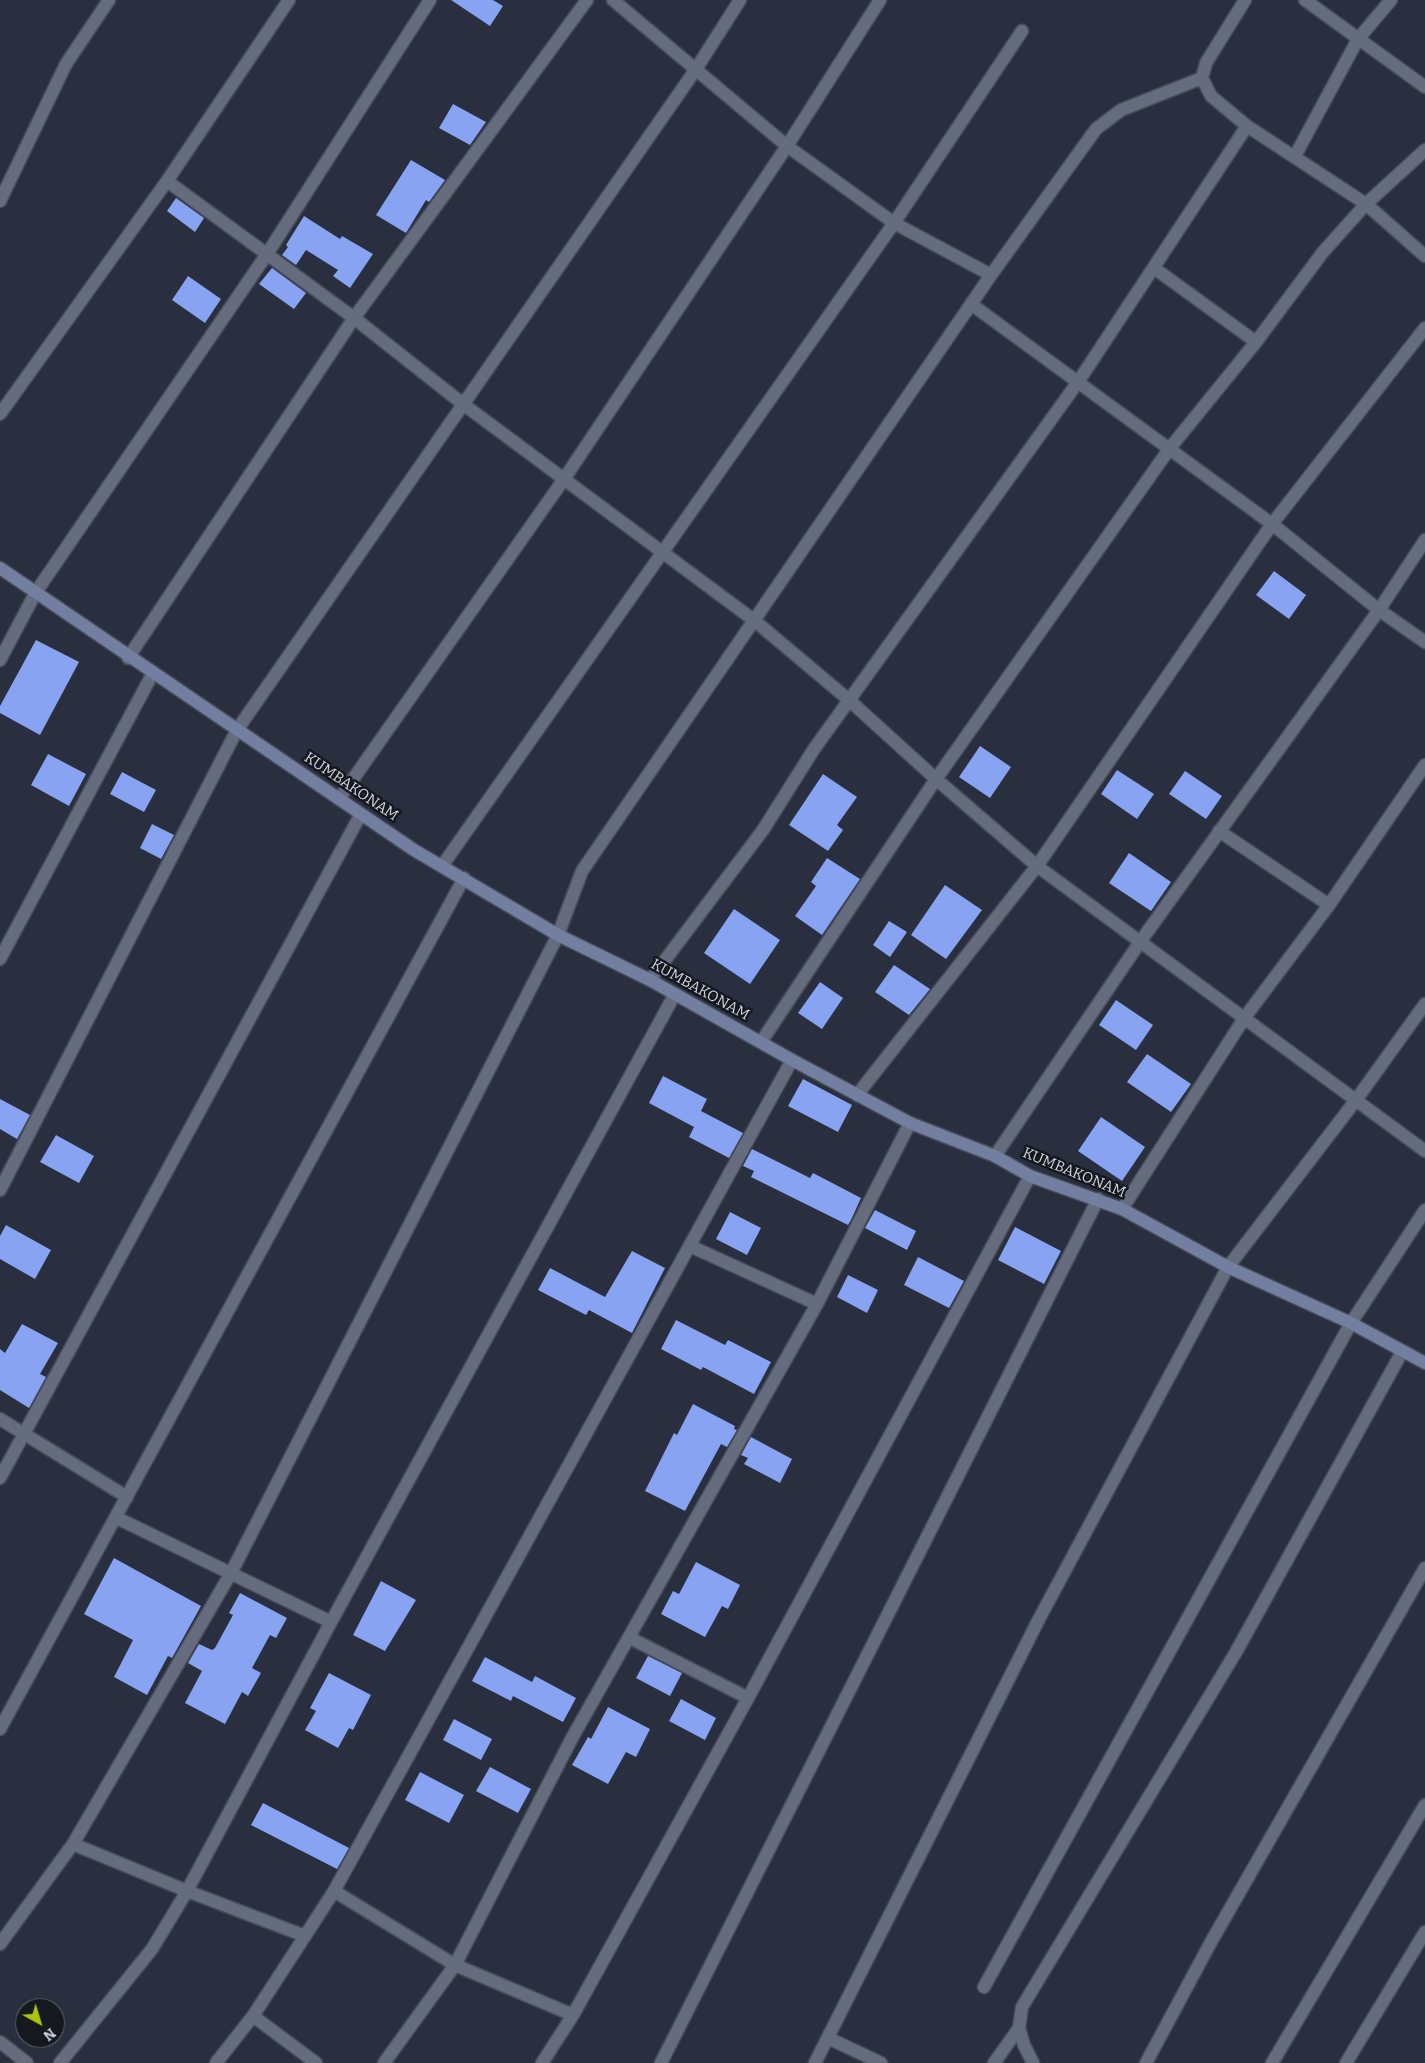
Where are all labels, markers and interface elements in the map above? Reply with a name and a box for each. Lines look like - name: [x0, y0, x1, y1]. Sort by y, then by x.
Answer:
- street label: KUMBAKONAM: [301, 749, 401, 825]
- street label: KUMBAKONAM: [648, 956, 752, 1024]
- street label: KUMBAKONAM: [1020, 1144, 1128, 1202]
- north arrow: [15, 1998, 65, 2048]
- text: N: [40, 2024, 59, 2044]

